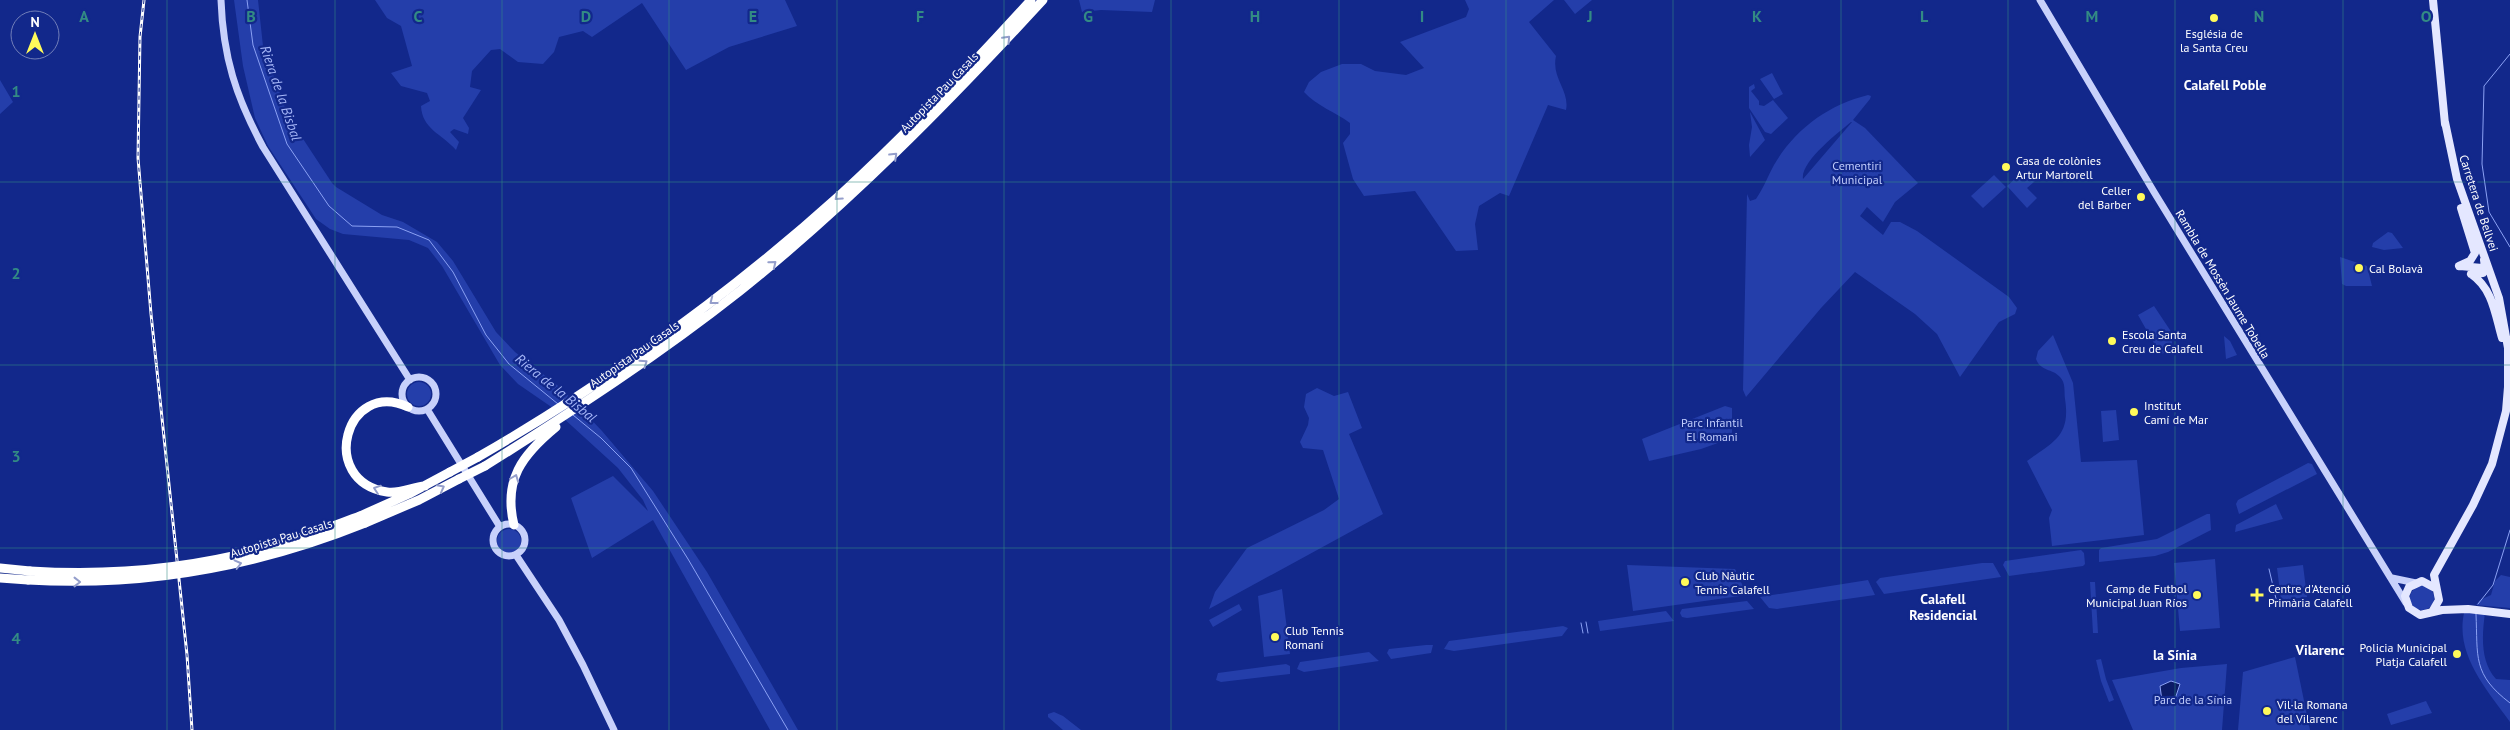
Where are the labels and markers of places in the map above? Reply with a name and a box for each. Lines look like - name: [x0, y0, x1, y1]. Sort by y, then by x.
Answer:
- marker: Església de la Santa Creu: [2208, 12, 2220, 24]
- place label: Església de la Santa Creu: [2180, 26, 2248, 55]
- place label: Casa de colònies Artur Martorell: [2016, 153, 2101, 182]
- marker: Casa de colònies Artur Martorell: [2000, 161, 2012, 173]
- place label: Celler del Barber: [2078, 183, 2131, 212]
- marker: Celler del Barber: [2135, 191, 2147, 203]
- place label: Cal Bolavà: [2369, 261, 2423, 276]
- marker: Cal Bolavà: [2353, 262, 2365, 274]
- place label: Escola Santa Creu de Calafell: [2122, 327, 2204, 356]
- marker: Escola Santa Creu de Calafell: [2106, 335, 2118, 347]
- place label: Institut Camí de Mar: [2144, 398, 2208, 427]
- marker: Institut Camí de Mar: [2128, 406, 2140, 418]
- place label: Club Nàutic Tennis Calafell: [1695, 568, 1770, 597]
- marker: Club Nàutic Tennis Calafell: [1679, 576, 1691, 588]
- place label: Camp de Futbol Municipal Juan Ríos: [2086, 581, 2187, 610]
- place label: Centre d'Atenció Primària Calafell: [2268, 581, 2353, 610]
- marker: Centre d'Atenció Primària Calafell: [2250, 588, 2264, 602]
- marker: Camp de Futbol Municipal Juan Ríos: [2191, 589, 2203, 601]
- place label: Club Tennis Romaní: [1285, 623, 1344, 652]
- marker: Club Tennis Romaní: [1269, 631, 1281, 643]
- place label: Policia Municipal Platja Calafell: [2359, 640, 2447, 669]
- marker: Policia Municipal Platja Calafell: [2451, 648, 2463, 660]
- place label: Vil·la Romana del Vilarenc: [2276, 697, 2348, 726]
- marker: Vil·la Romana del Vilarenc: [2261, 705, 2273, 717]

